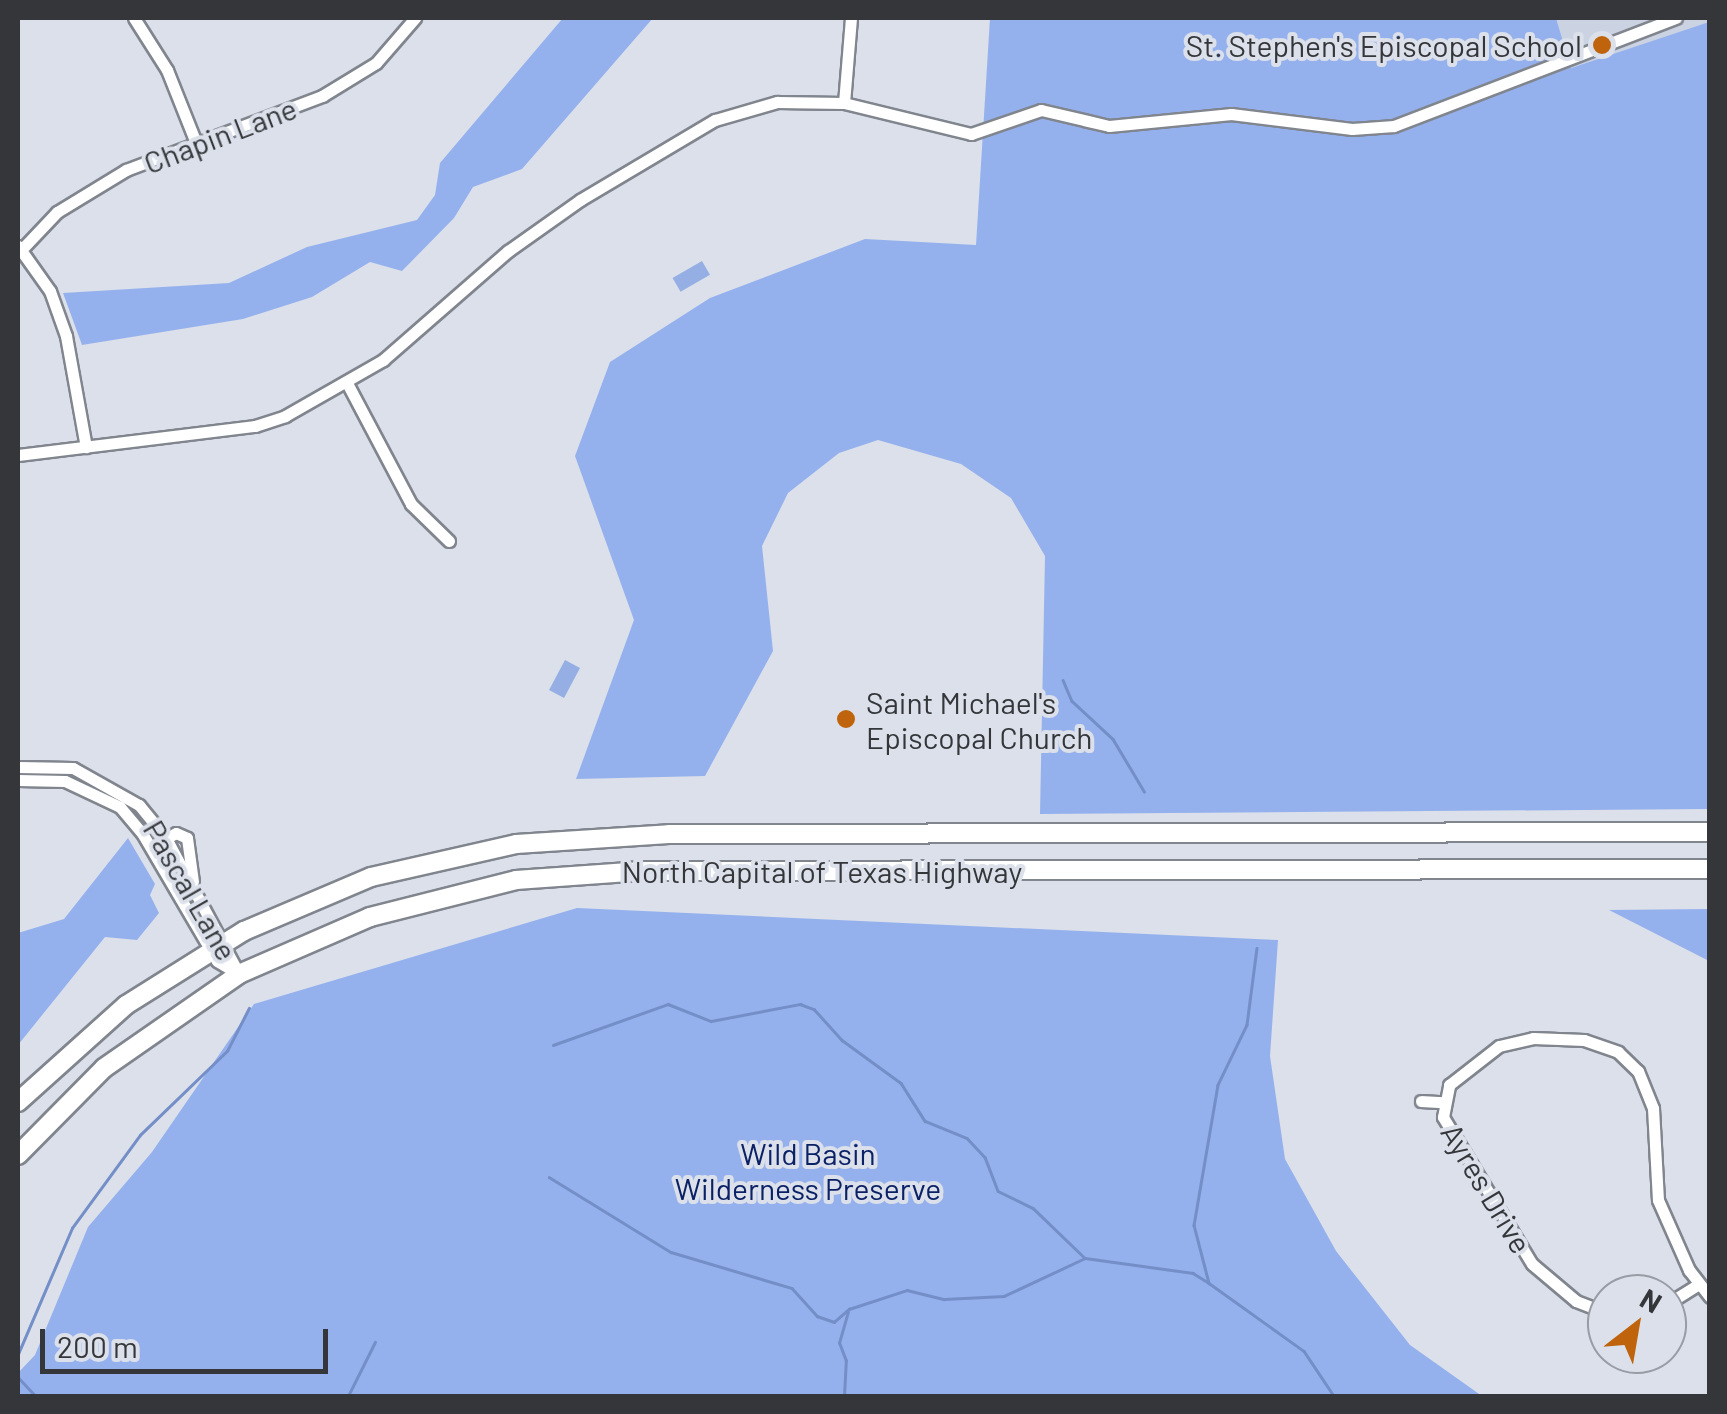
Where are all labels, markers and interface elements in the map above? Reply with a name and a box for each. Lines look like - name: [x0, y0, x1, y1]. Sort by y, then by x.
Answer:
- place label: St. Stephen's Episcopal School: [1186, 27, 1582, 63]
- marker: St. Stephen's Episcopal School: [1591, 34, 1613, 56]
- street label: Chapin Lane: [139, 89, 301, 181]
- place label: Saint Michael's Episcopal Church: [866, 684, 1092, 754]
- marker: Saint Michael's Episcopal Church: [835, 708, 857, 730]
- street label: Pascal Lane: [137, 814, 245, 966]
- street label: North Capital of Texas Highway: [622, 853, 1022, 889]
- street label: Ayres Drive: [1434, 1117, 1540, 1259]
- park label: Wild Basin Wilderness Preserve: [675, 1135, 941, 1206]
- north arrow: [1587, 1274, 1687, 1374]
- text: N: [1635, 1281, 1668, 1319]
- scale bar: [45, 1309, 332, 1371]
- text: 200 m: [57, 1328, 138, 1364]

